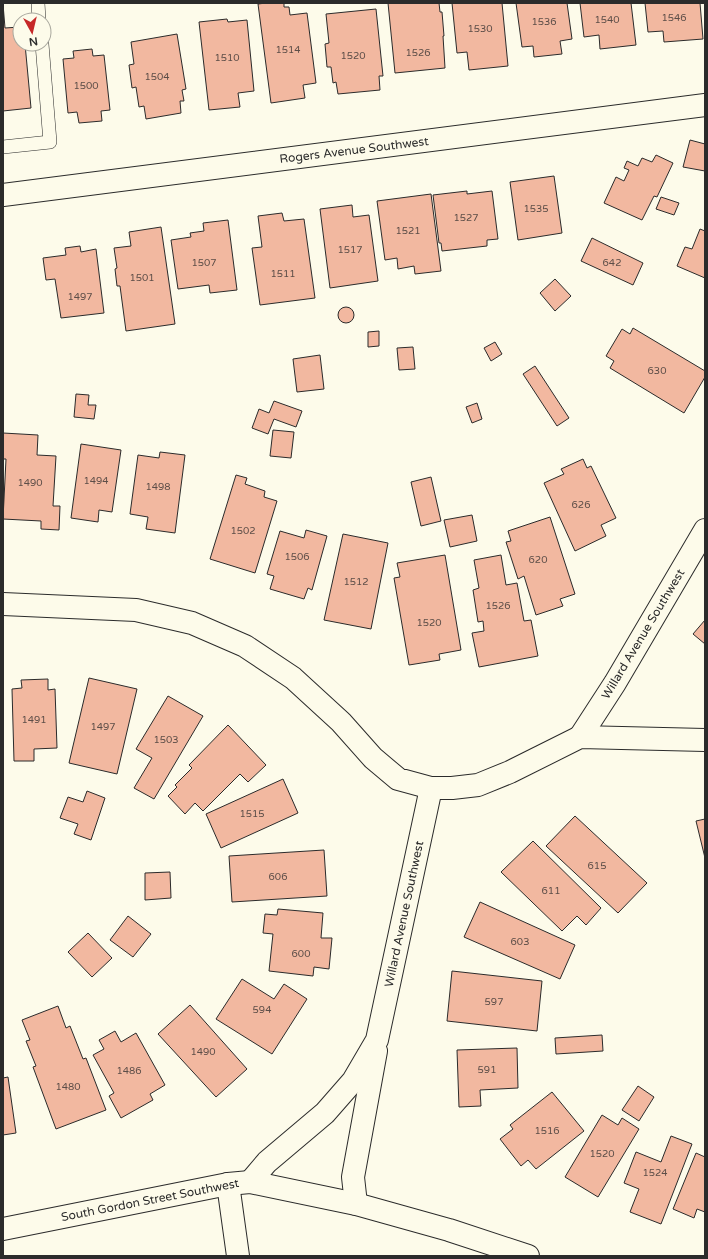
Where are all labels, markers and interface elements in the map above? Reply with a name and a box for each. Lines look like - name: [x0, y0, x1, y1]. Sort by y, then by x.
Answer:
- north arrow: [12, 12, 52, 52]
- house number: 1546: [661, 12, 687, 24]
- house number: 1540: [594, 14, 620, 26]
- house number: 1536: [531, 16, 557, 28]
- house number: 1530: [467, 23, 493, 35]
- text: N: [28, 34, 39, 48]
- house number: 1514: [275, 44, 301, 56]
- house number: 1526: [405, 47, 431, 59]
- house number: 1520: [340, 50, 366, 62]
- house number: 1510: [214, 52, 240, 64]
- house number: 1504: [144, 71, 170, 83]
- house number: 1500: [73, 80, 99, 92]
- street label: Rogers Avenue Southwest: [279, 134, 430, 166]
- house number: 1535: [523, 203, 549, 215]
- house number: 1527: [453, 212, 479, 224]
- house number: 1521: [395, 225, 421, 237]
- house number: 1517: [337, 244, 363, 256]
- house number: 1507: [191, 257, 217, 269]
- house number: 642: [603, 257, 621, 269]
- house number: 1511: [270, 268, 296, 280]
- house number: 1501: [129, 272, 155, 284]
- house number: 1497: [67, 291, 93, 303]
- house number: 630: [648, 365, 666, 377]
- house number: 1494: [83, 475, 109, 487]
- house number: 1490: [17, 477, 43, 489]
- house number: 1498: [145, 481, 171, 493]
- house number: 626: [572, 499, 590, 511]
- house number: 1502: [230, 525, 256, 537]
- house number: 1506: [284, 551, 310, 563]
- house number: 620: [529, 554, 547, 566]
- street label: Willard Avenue Southwest: [599, 566, 688, 702]
- house number: 1512: [343, 576, 369, 588]
- house number: 1526: [485, 600, 511, 612]
- house number: 1520: [416, 617, 442, 629]
- house number: 1491: [21, 714, 47, 726]
- house number: 1497: [90, 721, 116, 733]
- house number: 1503: [153, 734, 179, 746]
- house number: 1515: [239, 808, 265, 820]
- street label: Willard Avenue Southwest: [382, 839, 426, 988]
- house number: 615: [588, 860, 606, 872]
- house number: 606: [269, 871, 287, 883]
- house number: 611: [542, 885, 560, 897]
- house number: 603: [511, 936, 529, 948]
- house number: 600: [292, 948, 310, 960]
- house number: 597: [485, 996, 503, 1008]
- house number: 594: [253, 1004, 271, 1016]
- house number: 1490: [190, 1046, 216, 1058]
- house number: 591: [478, 1064, 496, 1076]
- house number: 1486: [116, 1065, 142, 1077]
- house number: 1480: [55, 1081, 81, 1093]
- house number: 1516: [534, 1125, 560, 1137]
- house number: 1520: [589, 1148, 615, 1160]
- house number: 1524: [642, 1167, 668, 1179]
- street label: South Gordon Street Southwest: [60, 1176, 240, 1224]

